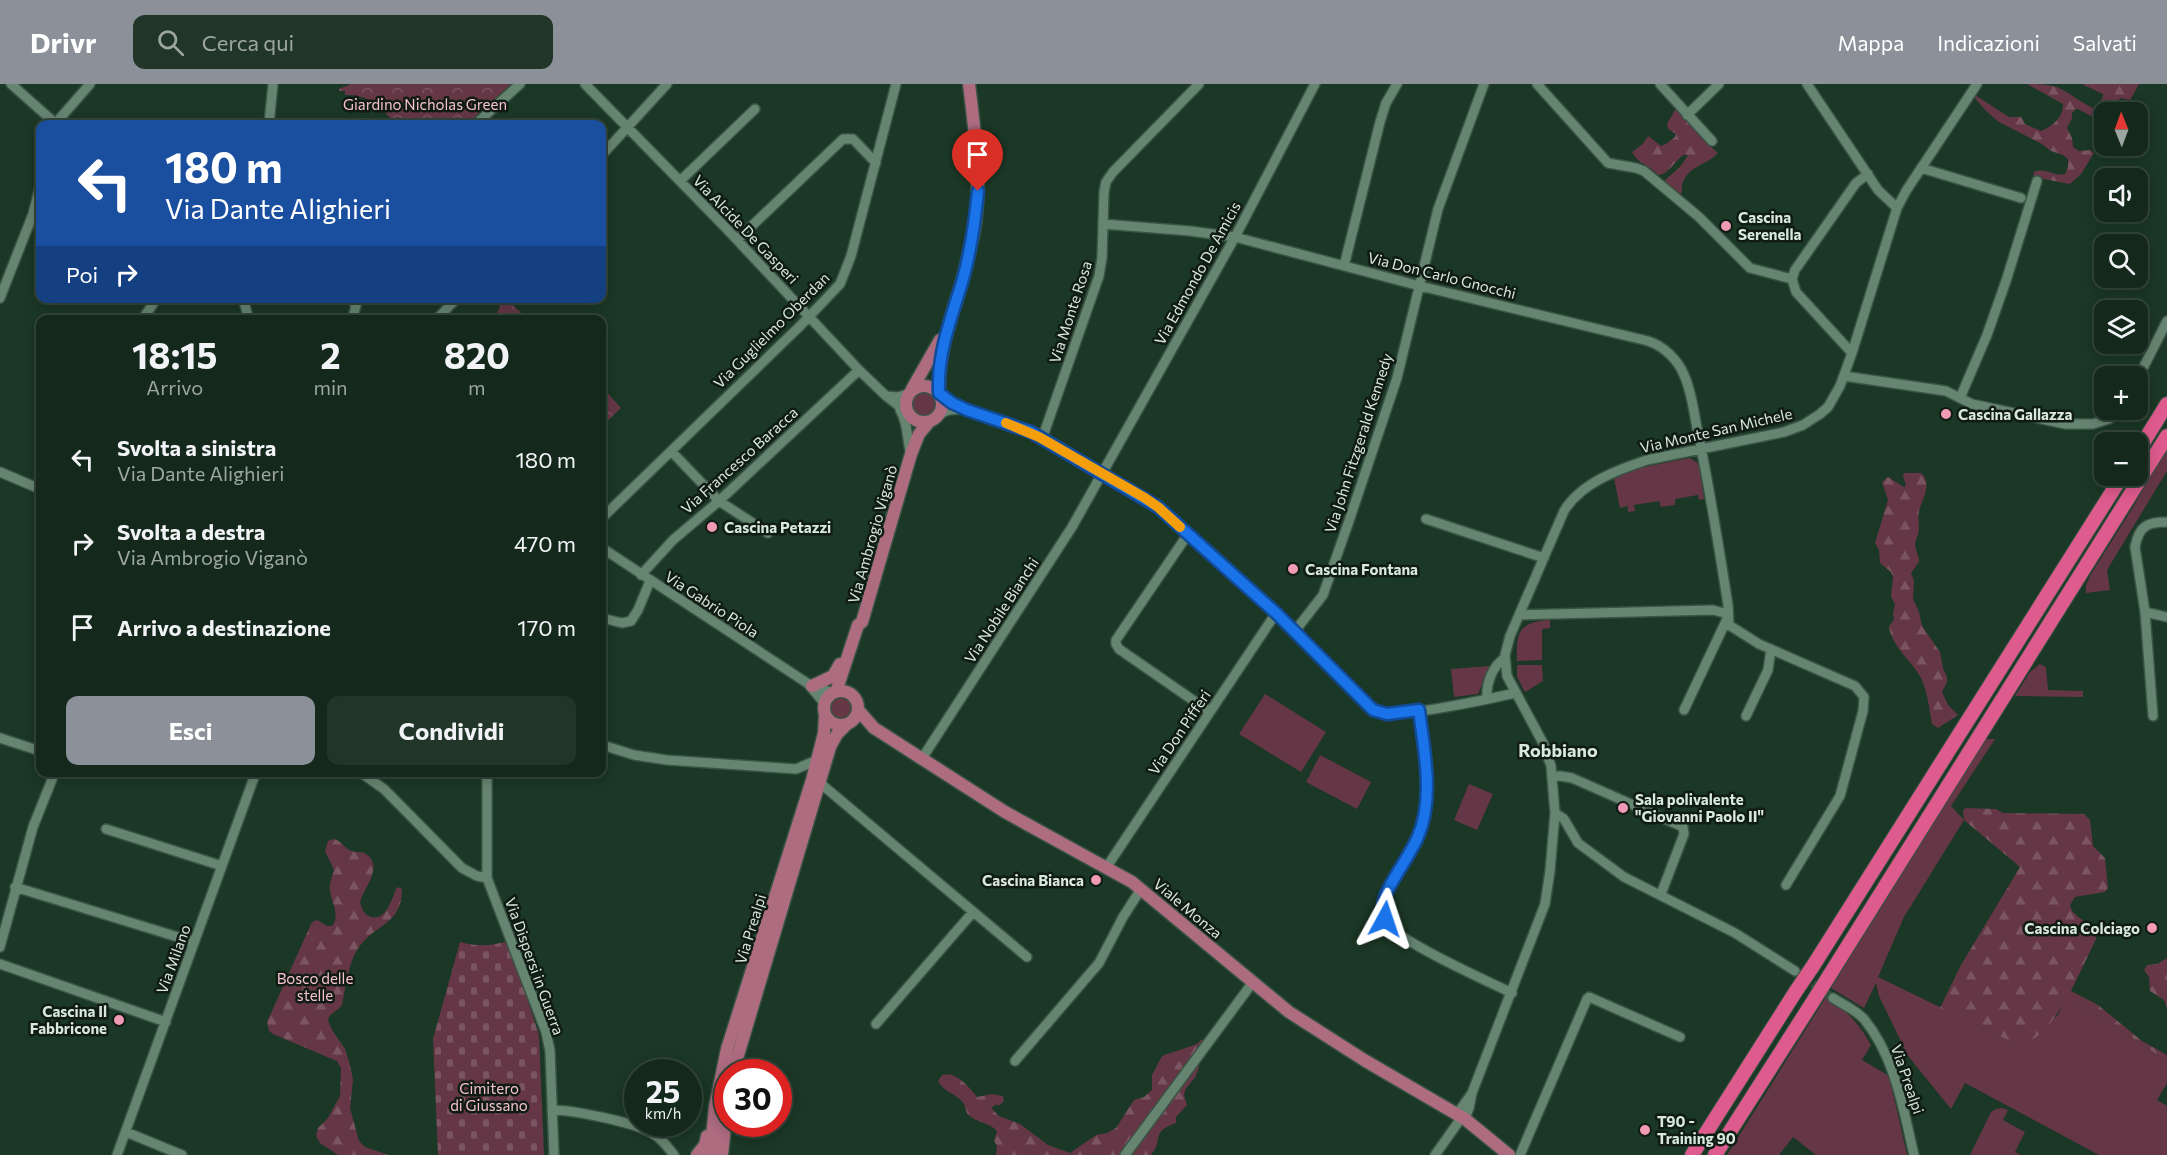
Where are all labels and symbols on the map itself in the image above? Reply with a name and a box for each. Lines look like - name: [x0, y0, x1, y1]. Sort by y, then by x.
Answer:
- park label: Giardino Nicholas Green: [343, 95, 507, 113]
- north arrow: [2094, 102, 2148, 156]
- pin: [952, 129, 1003, 191]
- street label: Via Alcide De Gasperi: [690, 171, 802, 287]
- street label: Via Edmondo De Amicis: [1150, 198, 1244, 348]
- place label: Cascina Serenella: [1738, 208, 1802, 243]
- marker: Cascina Serenella: [1719, 219, 1733, 233]
- street label: Via Don Carlo Gnocchi: [1366, 248, 1518, 302]
- street label: Via Monte Rosa: [1045, 259, 1095, 365]
- street label: Via Guglielmo Oberdan: [709, 268, 833, 392]
- street label: Via John Fitzgerald Kennedy: [1320, 350, 1396, 535]
- street label: Via Francesco Baracca: [677, 403, 801, 517]
- street label: Via Monte San Michele: [1638, 404, 1794, 456]
- place label: Cascina Gallazza: [1958, 405, 2072, 423]
- marker: Cascina Gallazza: [1939, 407, 1953, 421]
- street label: Via Ambrogio Viganò: [844, 463, 900, 605]
- place label: Cascina Petazzi: [724, 518, 831, 536]
- marker: Cascina Petazzi: [705, 520, 719, 534]
- street label: Via Nobile Bianchi: [960, 554, 1042, 666]
- place label: Cascina Fontana: [1305, 560, 1418, 578]
- marker: Cascina Fontana: [1286, 562, 1300, 576]
- street label: Via Gabrio Piola: [662, 567, 762, 641]
- street label: Via Don Pifferi: [1144, 686, 1214, 778]
- district label: Robbiano: [1518, 739, 1598, 761]
- place label: Sala polivalente "Giovanni Paolo II": [1635, 790, 1764, 825]
- marker: Sala polivalente "Giovanni Paolo II": [1616, 801, 1630, 815]
- place label: Cascina Bianca: [982, 871, 1084, 889]
- marker: Cascina Bianca: [1089, 873, 1103, 887]
- street label: Viale Monza: [1150, 874, 1226, 942]
- position arrow: [1353, 887, 1417, 951]
- street label: Via Prealpi: [731, 892, 769, 966]
- street label: Via Dispersi in Guerra: [502, 895, 568, 1037]
- place label: Cascina Colciago: [2024, 919, 2140, 937]
- marker: Cascina Colciago: [2145, 921, 2159, 935]
- street label: Via Milano: [152, 922, 194, 996]
- park label: Bosco delle stelle: [277, 969, 353, 1004]
- place label: Cascina Il Fabbricone: [30, 1002, 107, 1037]
- marker: Cascina Il Fabbricone: [112, 1013, 126, 1027]
- street label: Via Prealpi: [1888, 1042, 1928, 1116]
- speed limit sign: 30: [714, 1059, 792, 1137]
- park label: Cimitero di Giussano: [450, 1079, 528, 1114]
- place label: T90 - Training 90: [1657, 1112, 1736, 1147]
- marker: T90 - Training 90: [1638, 1123, 1652, 1137]

